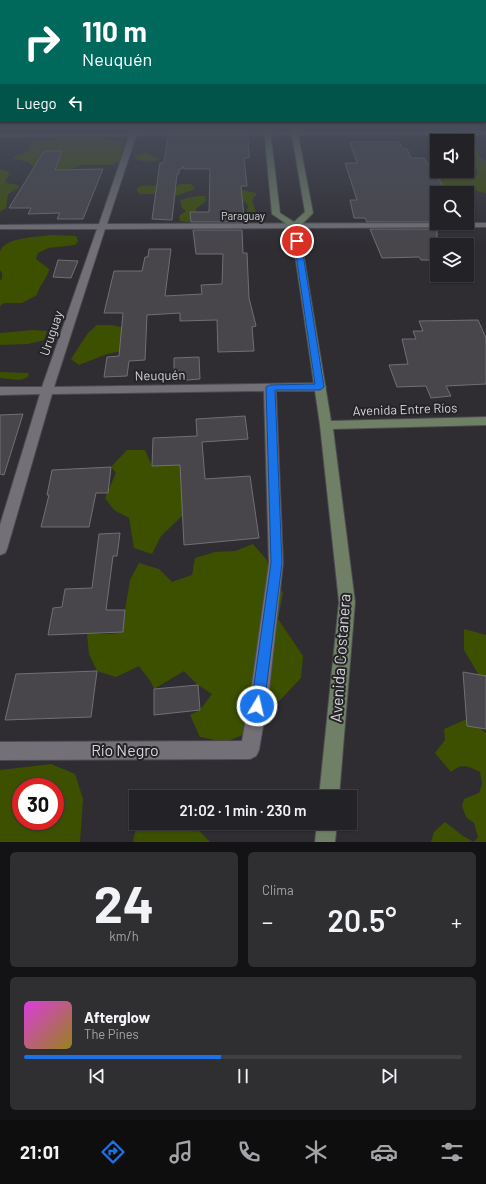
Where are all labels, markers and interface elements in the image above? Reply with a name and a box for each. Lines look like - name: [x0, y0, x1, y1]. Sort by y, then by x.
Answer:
- text: 110 m: [82, 14, 147, 48]
- icon: right: [16, 16, 68, 68]
- text: Neuquén: [82, 48, 152, 70]
- icon: left: [65, 92, 87, 114]
- text: Luego: [16, 94, 57, 112]
- map controls: [430, 134, 474, 282]
- button: sound: [430, 134, 474, 178]
- button: search: [430, 186, 474, 230]
- street label: Paraguay: [221, 209, 265, 222]
- pin: [280, 224, 314, 258]
- icon: arrive: [286, 230, 308, 252]
- button: layers: [430, 238, 474, 282]
- street label: Uruguay: [36, 308, 66, 358]
- street label: Neuquén: [134, 367, 186, 383]
- street label: Avenida Entre Ríos: [352, 399, 458, 419]
- street label: Avenida Costanera: [326, 593, 353, 723]
- position arrow: [236, 685, 278, 727]
- street label: Río Negro: [91, 740, 159, 759]
- speed limit sign: 30: [12, 778, 64, 830]
- text: 21:02 · 1 min · 230 m: [179, 801, 307, 819]
- text: 24: [94, 871, 154, 933]
- text: Clima: [262, 882, 294, 898]
- text: 20.5°: [328, 902, 397, 938]
- text: −: [262, 908, 273, 934]
- text: +: [451, 908, 462, 934]
- text: km/h: [109, 928, 139, 944]
- text: Afterglow: [84, 1008, 150, 1026]
- text: The Pines: [84, 1026, 139, 1042]
- icon: previous: [86, 1065, 108, 1087]
- icon: pause: [232, 1065, 254, 1087]
- icon: next: [378, 1065, 400, 1087]
- icon: directions: [99, 1138, 127, 1166]
- icon: music: [167, 1138, 195, 1166]
- icon: phone: [235, 1138, 263, 1166]
- icon: climate: [302, 1138, 330, 1166]
- icon: car: [370, 1138, 398, 1166]
- icon: filters: [438, 1138, 466, 1166]
- text: 21:01: [20, 1141, 59, 1163]

